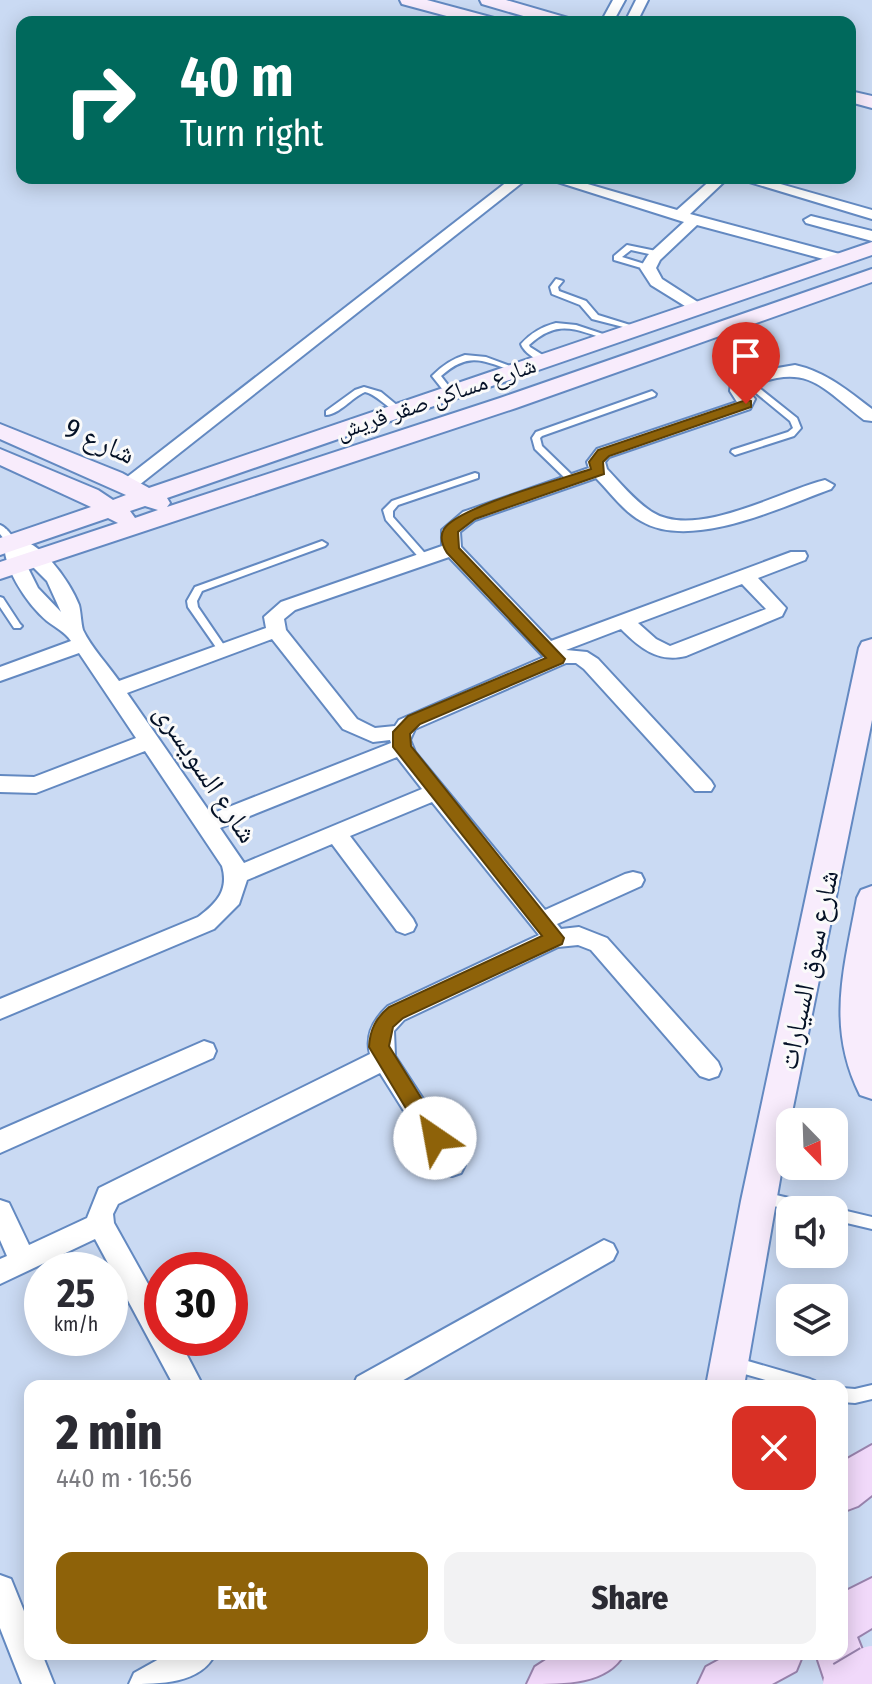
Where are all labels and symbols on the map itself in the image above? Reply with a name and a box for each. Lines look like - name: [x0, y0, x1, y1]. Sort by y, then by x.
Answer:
- pin: [712, 322, 780, 404]
- street label: شارع مساكن صقر قريش: [332, 351, 540, 446]
- street label: شارع 9: [59, 411, 140, 472]
- street label: شارع السويسرى: [147, 697, 265, 849]
- street label: شارع سوق السيارات: [771, 867, 846, 1073]
- position arrow: [393, 1096, 477, 1180]
- north arrow: [776, 1108, 848, 1180]
- speed limit sign: 30: [144, 1252, 248, 1356]

